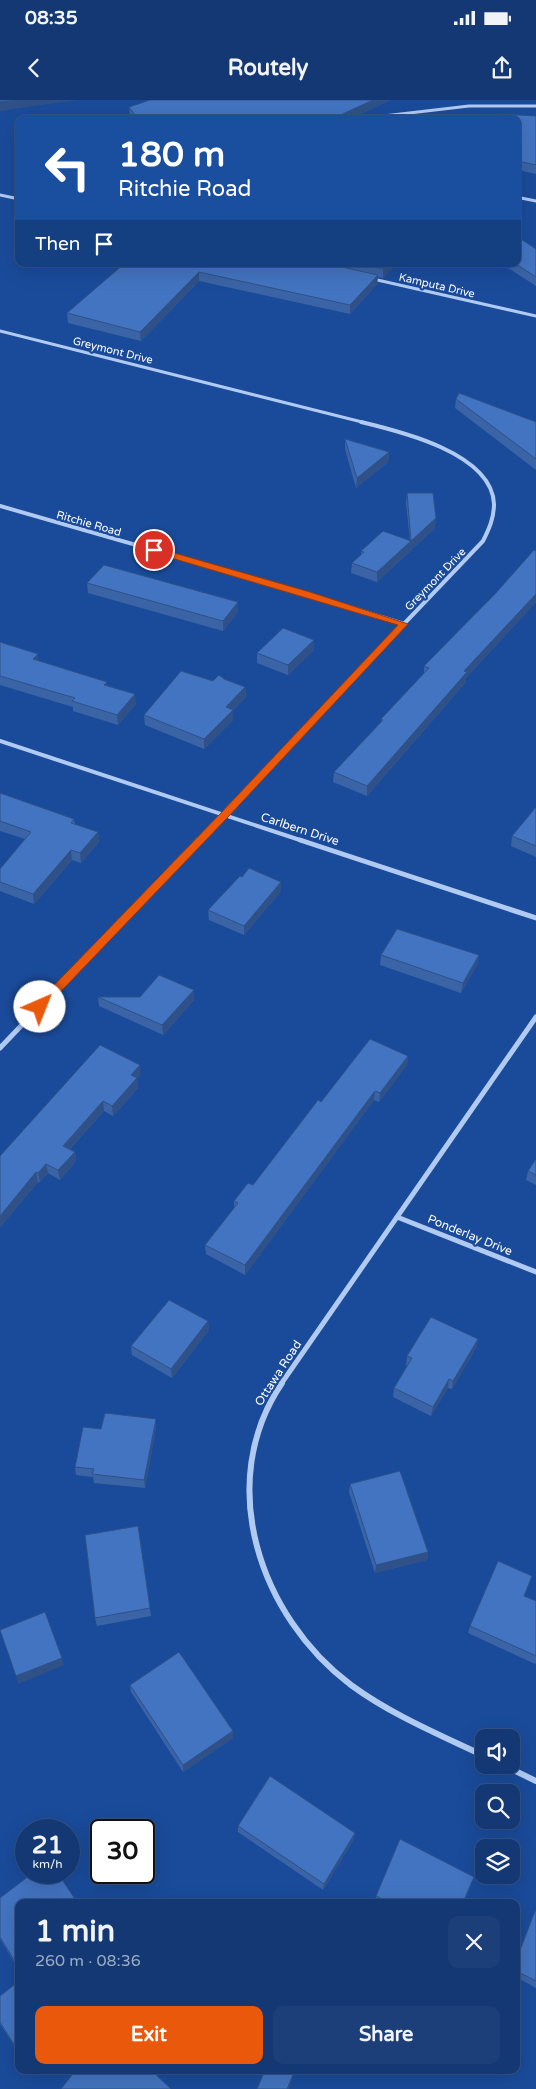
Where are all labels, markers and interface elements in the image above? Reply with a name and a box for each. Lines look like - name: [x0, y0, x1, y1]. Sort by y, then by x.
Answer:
- text: 08:35: [25, 7, 78, 29]
- icon: back: [20, 54, 48, 82]
- icon: share: [488, 54, 516, 82]
- text: Routely: [228, 55, 308, 81]
- text: 180 m: [118, 134, 225, 176]
- icon: left: [35, 135, 100, 200]
- text: Ritchie Road: [118, 176, 251, 202]
- icon: arrive: [90, 230, 118, 258]
- text: Then: [35, 233, 80, 255]
- street label: Kamputa Drive: [398, 270, 476, 301]
- street label: Greymont Drive: [72, 334, 154, 367]
- street label: Ritchie Road: [55, 508, 123, 539]
- pin: [133, 529, 175, 571]
- icon: arrive: [140, 536, 168, 564]
- street label: Greymont Drive: [402, 545, 469, 613]
- street label: Carlbern Drive: [259, 810, 341, 848]
- position arrow: [13, 980, 65, 1032]
- street label: Ponderlay Drive: [426, 1212, 515, 1258]
- street label: Ottawa Road: [252, 1338, 304, 1408]
- map controls: [475, 1729, 520, 1884]
- button: sound: [475, 1729, 520, 1774]
- button: search: [475, 1784, 520, 1829]
- speed limit sign: 30: [90, 1819, 155, 1884]
- text: 21: [32, 1830, 63, 1860]
- button: layers: [475, 1839, 520, 1884]
- text: km/h: [32, 1857, 63, 1871]
- text: 1 min: [35, 1913, 115, 1950]
- button: close: [448, 1916, 500, 1968]
- text: 260 m · 08:36: [35, 1951, 141, 1971]
- button: Exit: [35, 2006, 263, 2064]
- button: Share: [273, 2006, 500, 2064]

